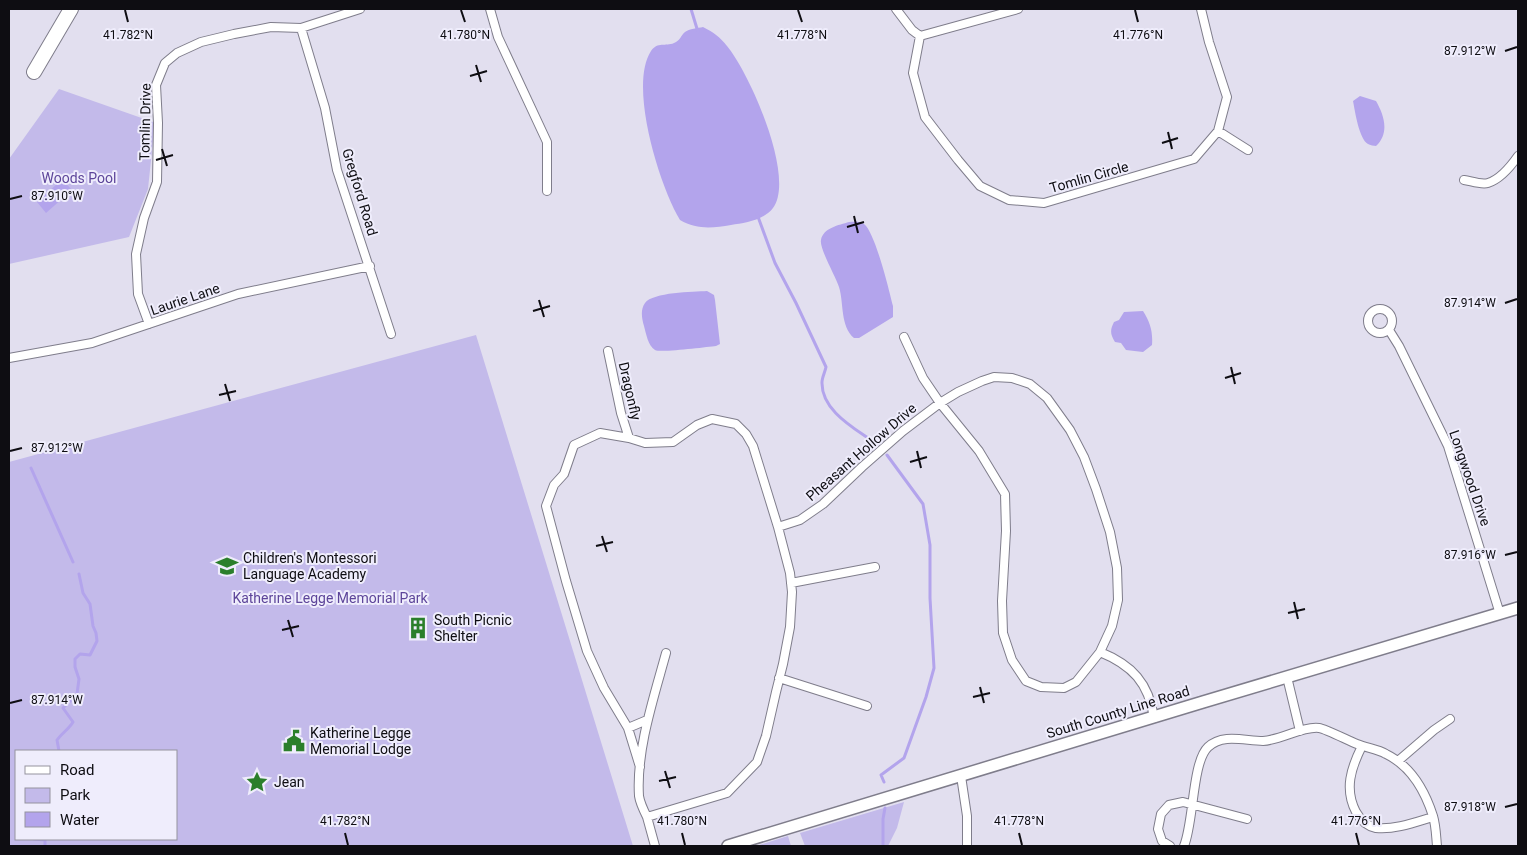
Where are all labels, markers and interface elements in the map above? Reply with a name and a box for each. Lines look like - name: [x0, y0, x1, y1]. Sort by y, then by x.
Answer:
- text: 41.782°N: [103, 28, 153, 42]
- text: 41.780°N: [440, 28, 490, 42]
- text: 41.778°N: [777, 28, 827, 42]
- text: 41.776°N: [1113, 28, 1163, 42]
- text: 87.912°W: [1444, 44, 1496, 58]
- street label: Tomlin Drive: [136, 83, 154, 161]
- street label: Gregford Road: [339, 146, 381, 238]
- street label: Tomlin Circle: [1048, 158, 1130, 196]
- park label: Woods Pool: [42, 170, 116, 186]
- text: 87.910°W: [31, 189, 83, 203]
- street label: Laurie Lane: [148, 280, 222, 318]
- text: 87.914°W: [1444, 296, 1496, 310]
- street label: Dragonfly: [616, 360, 645, 422]
- street label: Pheasant Hollow Drive: [803, 400, 919, 504]
- street label: Longwood Drive: [1446, 428, 1494, 528]
- text: 87.912°W: [31, 441, 83, 455]
- text: 87.916°W: [1444, 548, 1496, 562]
- place label: Children's Montessori Language Academy: [243, 550, 377, 582]
- school or university icon: Children's Montessori Language Academy: [214, 553, 240, 579]
- park label: Katherine Legge Memorial Park: [232, 590, 429, 606]
- place label: South Picnic Shelter: [434, 612, 512, 644]
- building icon: South Picnic Shelter: [405, 615, 431, 641]
- street label: South County Line Road: [1045, 683, 1191, 741]
- text: 87.914°W: [31, 693, 83, 707]
- place label: Katherine Legge Memorial Lodge: [310, 725, 411, 757]
- public building icon: Katherine Legge Memorial Lodge: [281, 728, 307, 754]
- legend: [15, 750, 178, 840]
- text: Road: [60, 761, 94, 779]
- place icon: Jean: [244, 769, 270, 795]
- place label: Jean: [274, 774, 305, 790]
- text: Park: [60, 786, 91, 804]
- text: 87.918°W: [1444, 800, 1496, 814]
- text: Water: [60, 811, 99, 829]
- text: 41.782°N: [320, 814, 370, 828]
- text: 41.780°N: [657, 814, 707, 828]
- text: 41.778°N: [994, 814, 1044, 828]
- text: 41.776°N: [1331, 814, 1381, 828]

